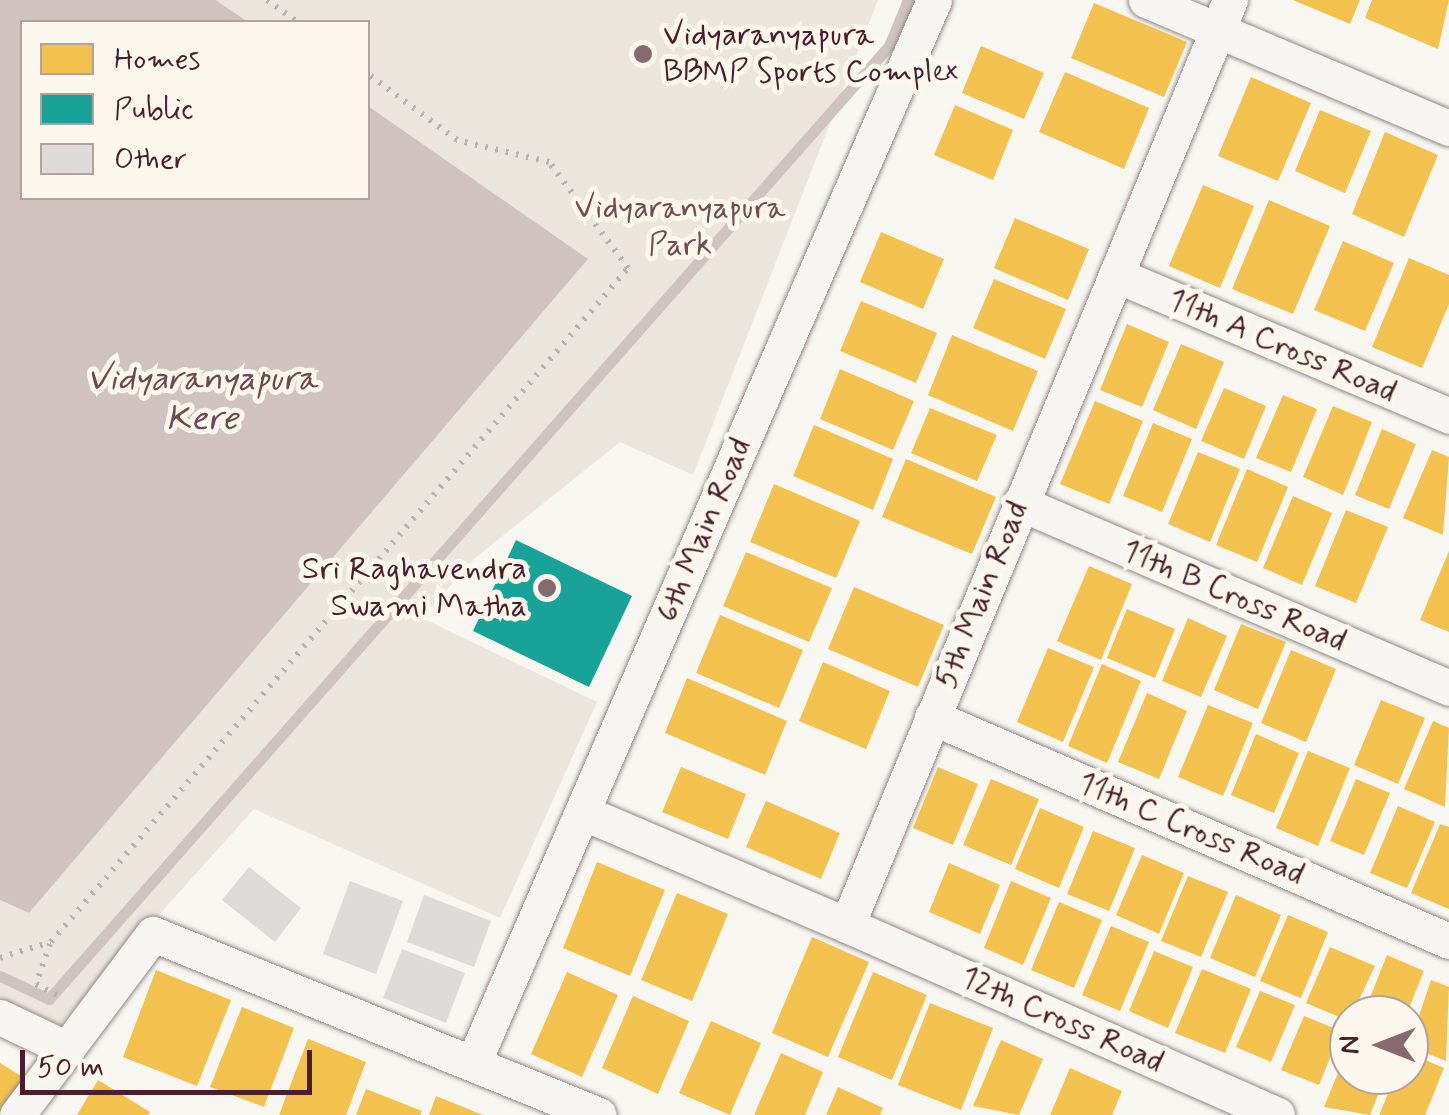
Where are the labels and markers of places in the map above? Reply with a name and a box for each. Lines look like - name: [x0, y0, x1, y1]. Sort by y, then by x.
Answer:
- place label: Vidyaranyapura BBMP Sports Complex: [663, 17, 971, 92]
- marker: Vidyaranyapura BBMP Sports Complex: [632, 43, 654, 65]
- place label: Sri Raghavendra Swami Matha: [306, 551, 527, 626]
- marker: Sri Raghavendra Swami Matha: [536, 577, 558, 599]

